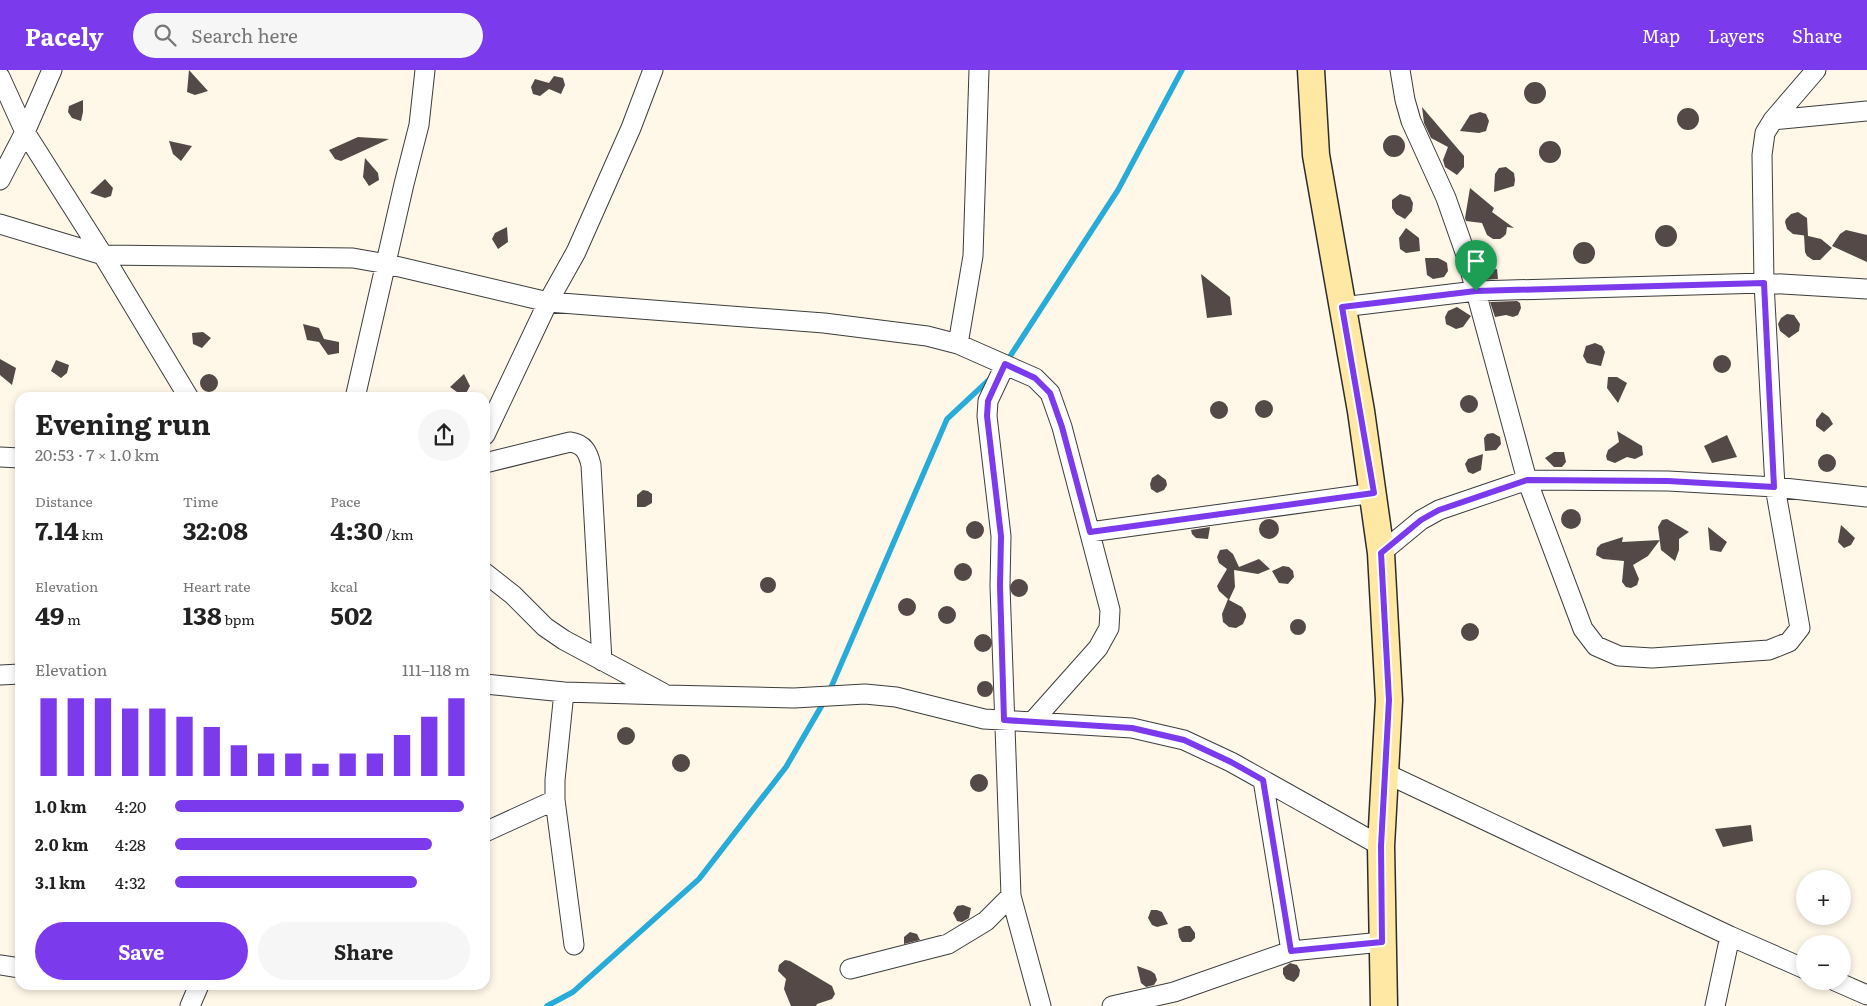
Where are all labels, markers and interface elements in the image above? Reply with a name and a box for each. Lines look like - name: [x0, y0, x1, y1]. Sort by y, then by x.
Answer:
- search box: [133, 13, 483, 58]
- text: Pacely: [25, 18, 103, 53]
- icon: search: [151, 21, 179, 49]
- text: Search here: [191, 21, 298, 49]
- text: Map: [1642, 22, 1680, 49]
- text: Layers: [1708, 22, 1764, 49]
- text: Share: [1792, 22, 1842, 49]
- pin: [1455, 240, 1497, 291]
- icon: arrive: [1462, 247, 1490, 275]
- text: Evening run: [35, 402, 211, 444]
- button: share: [418, 409, 470, 461]
- text: 20:53 · 7 × 1.0 km: [35, 442, 160, 466]
- text: Distance: [35, 491, 93, 511]
- text: Time: [183, 491, 218, 511]
- text: Pace: [330, 491, 360, 511]
- text: 7.14: [35, 511, 79, 548]
- text: 32:08: [183, 511, 248, 548]
- text: 4:30: [330, 511, 383, 548]
- text: km: [79, 524, 104, 544]
- text: /km: [383, 524, 414, 544]
- text: Elevation: [35, 576, 98, 596]
- text: Heart rate: [183, 576, 251, 596]
- text: kcal: [330, 576, 358, 596]
- text: 49: [35, 596, 64, 633]
- text: 138: [183, 596, 222, 633]
- text: 502: [330, 596, 372, 633]
- text: m: [64, 609, 81, 629]
- text: bpm: [222, 609, 255, 629]
- text: Elevation: [35, 657, 107, 681]
- text: 111–118 m: [402, 657, 470, 681]
- text: 1.0 km: [35, 794, 87, 818]
- text: 4:20: [115, 794, 146, 818]
- text: 2.0 km: [35, 832, 89, 856]
- text: 4:28: [115, 832, 146, 856]
- text: 3.1 km: [35, 870, 86, 894]
- text: 4:32: [115, 870, 145, 894]
- map controls: [1796, 870, 1851, 990]
- button: +: [1796, 870, 1851, 925]
- button: Save: [35, 922, 248, 980]
- button: Share: [258, 922, 470, 980]
- button: −: [1796, 935, 1851, 990]

